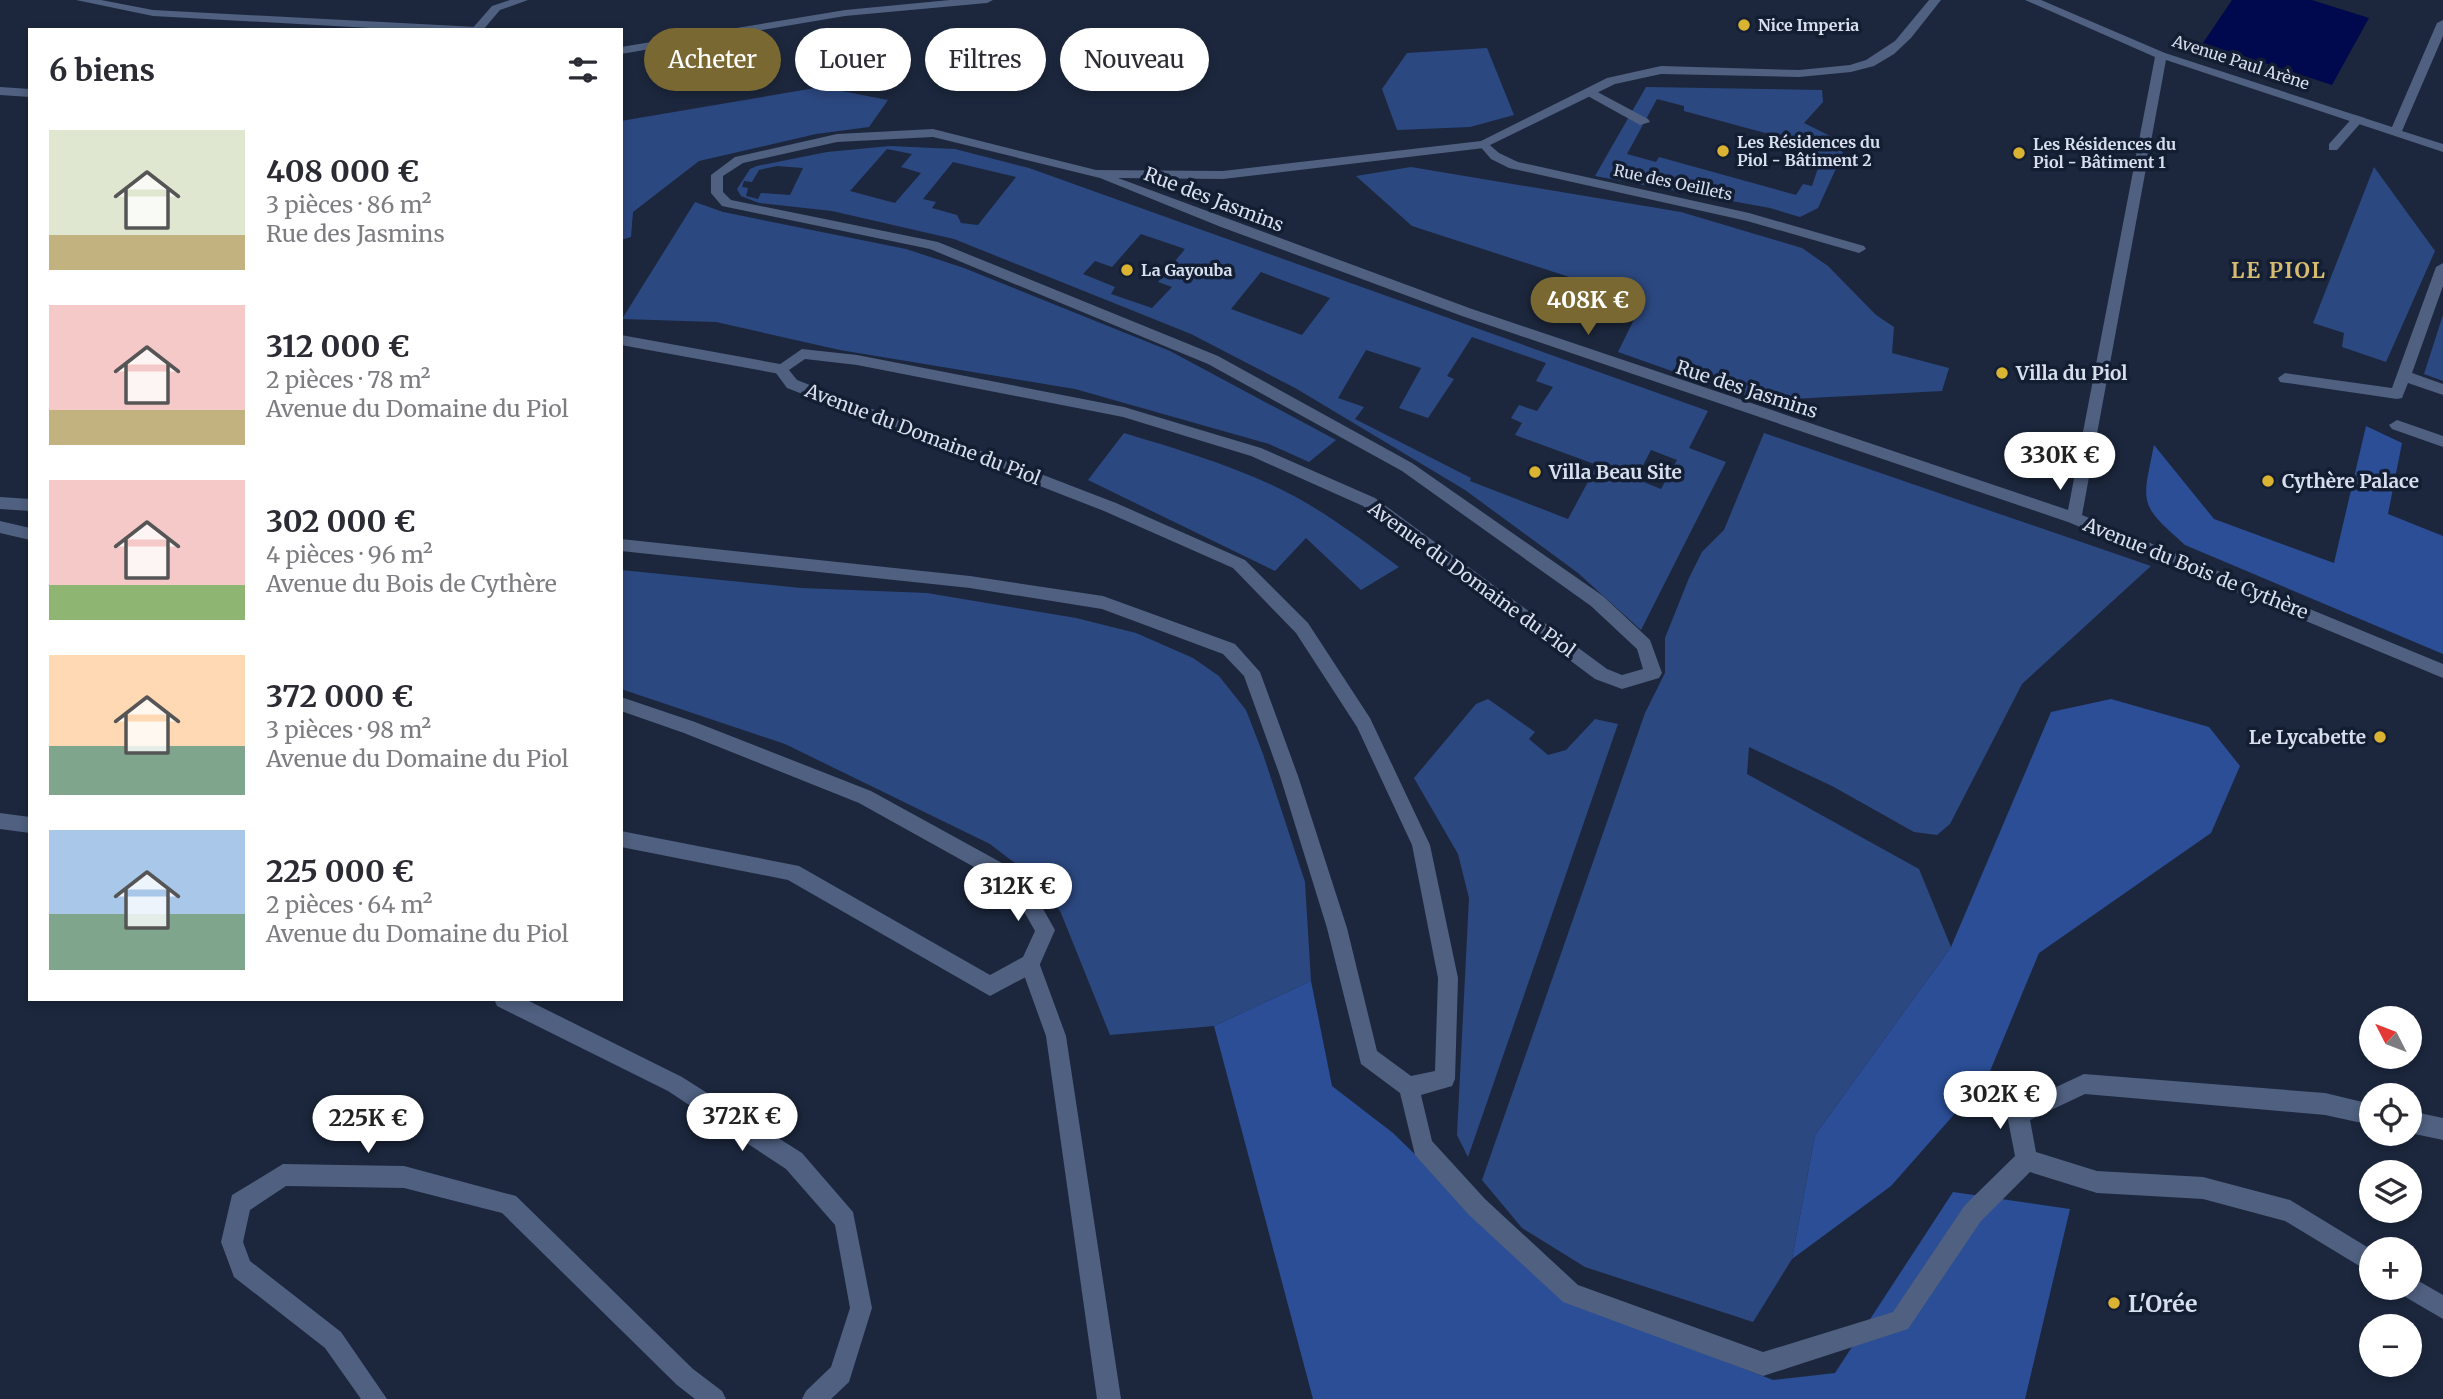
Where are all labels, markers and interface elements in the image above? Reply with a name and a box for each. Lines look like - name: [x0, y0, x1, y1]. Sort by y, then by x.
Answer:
- place label: Nice Imperia: [1758, 15, 1859, 35]
- marker: Nice Imperia: [1736, 17, 1752, 33]
- chip: Acheter: [644, 28, 781, 91]
- chip: Louer: [795, 28, 911, 91]
- chip: Filtres: [925, 28, 1046, 91]
- chip: Nouveau: [1060, 28, 1209, 91]
- street label: Avenue Paul Arène: [2169, 30, 2312, 94]
- text: 6 biens: [49, 51, 155, 89]
- icon: filters: [564, 51, 602, 89]
- place label: Les Résidences du Piol - Bâtiment 2: [1737, 132, 1880, 170]
- place label: Les Résidences du Piol - Bâtiment 1: [2033, 134, 2176, 172]
- marker: Les Résidences du Piol - Bâtiment 2: [1715, 143, 1731, 159]
- marker: Les Résidences du Piol - Bâtiment 1: [2011, 145, 2027, 161]
- text: 408 000 €: [266, 152, 419, 190]
- icon: home: [105, 158, 189, 242]
- street label: Rue des Oeillets: [1612, 160, 1734, 204]
- street label: Rue des Jasmins: [1141, 161, 1287, 237]
- text: 3 pièces · 86 m²: [266, 190, 431, 219]
- text: Rue des Jasmins: [266, 219, 445, 248]
- district label: LE PIOL: [2231, 257, 2327, 284]
- place label: La Gayouba: [1141, 260, 1233, 280]
- marker: La Gayouba: [1119, 262, 1135, 278]
- pin: 408K €: [1531, 278, 1645, 337]
- text: 408K €: [1547, 285, 1629, 314]
- text: 312 000 €: [266, 327, 410, 365]
- icon: home: [105, 333, 189, 417]
- street label: Rue des Jasmins: [1673, 355, 1821, 423]
- place label: Villa du Piol: [2015, 361, 2128, 385]
- text: 2 pièces · 78 m²: [266, 365, 430, 394]
- marker: Villa du Piol: [1994, 365, 2010, 381]
- street label: Avenue du Domaine du Piol: [801, 378, 1044, 490]
- text: Avenue du Domaine du Piol: [266, 394, 569, 423]
- pin: 330K €: [2003, 433, 2117, 492]
- text: 330K €: [2020, 440, 2100, 469]
- place label: Villa Beau Site: [1548, 460, 1682, 484]
- marker: Villa Beau Site: [1527, 464, 1543, 480]
- place label: Cythère Palace: [2282, 469, 2419, 493]
- marker: Cythère Palace: [2260, 473, 2276, 489]
- street label: Avenue du Domaine du Piol: [1363, 495, 1580, 662]
- text: 302 000 €: [266, 502, 416, 540]
- icon: home: [105, 508, 189, 592]
- street label: Avenue du Bois de Cythère: [2079, 512, 2312, 624]
- text: 4 pièces · 96 m²: [266, 540, 433, 569]
- text: Avenue du Bois de Cythère: [266, 569, 557, 598]
- text: 372 000 €: [266, 677, 414, 715]
- icon: home: [105, 683, 189, 767]
- text: 3 pièces · 98 m²: [266, 715, 431, 744]
- place label: Le Lycabette: [2249, 725, 2366, 749]
- marker: Le Lycabette: [2372, 729, 2388, 745]
- text: Avenue du Domaine du Piol: [266, 744, 569, 773]
- text: 225 000 €: [266, 852, 414, 890]
- icon: home: [105, 858, 189, 942]
- pin: 312K €: [961, 864, 1075, 923]
- text: 312K €: [980, 871, 1056, 900]
- text: 2 pièces · 64 m²: [266, 890, 432, 919]
- text: Avenue du Domaine du Piol: [266, 919, 569, 948]
- north arrow: [2359, 1006, 2422, 1069]
- map controls: [2359, 1006, 2422, 1377]
- pin: 302K €: [1943, 1072, 2057, 1131]
- text: 302K €: [1960, 1079, 2040, 1108]
- button: locate: [2359, 1083, 2422, 1146]
- pin: 372K €: [685, 1094, 799, 1153]
- pin: 225K €: [311, 1096, 425, 1155]
- text: 372K €: [703, 1101, 781, 1130]
- text: 225K €: [329, 1103, 407, 1132]
- button: layers: [2359, 1160, 2422, 1223]
- button: +: [2359, 1237, 2422, 1300]
- place label: L'Orée: [2128, 1289, 2197, 1318]
- marker: L'Orée: [2106, 1295, 2122, 1311]
- button: −: [2359, 1314, 2422, 1377]

